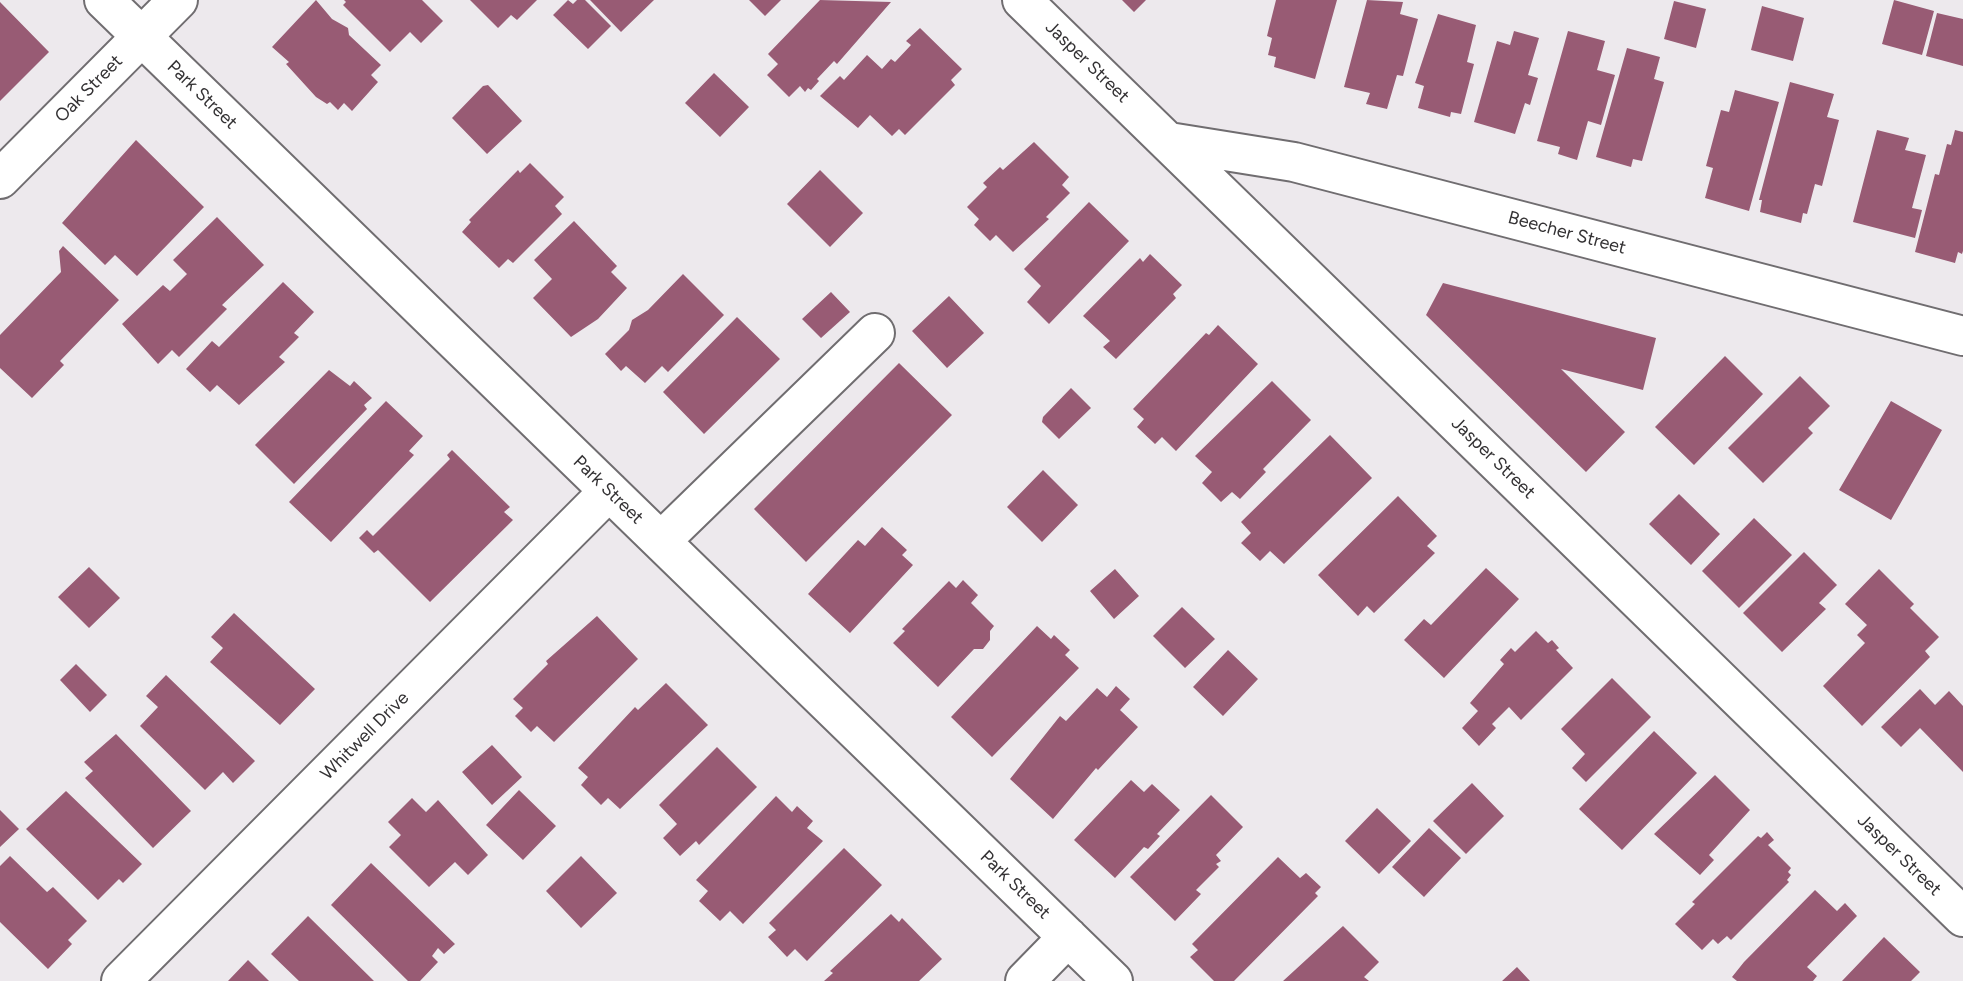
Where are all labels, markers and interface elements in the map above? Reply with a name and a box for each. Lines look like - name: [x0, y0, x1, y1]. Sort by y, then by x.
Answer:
- street label: Jasper Street: [1041, 17, 1133, 107]
- street label: Oak Street: [51, 51, 127, 127]
- street label: Park Street: [162, 56, 242, 134]
- street label: Beecher Street: [1506, 207, 1628, 259]
- street label: Jasper Street: [1447, 413, 1539, 503]
- street label: Park Street: [568, 451, 648, 529]
- street label: Whitwell Drive: [316, 687, 414, 785]
- street label: Jasper Street: [1853, 810, 1945, 900]
- street label: Park Street: [975, 846, 1055, 924]

